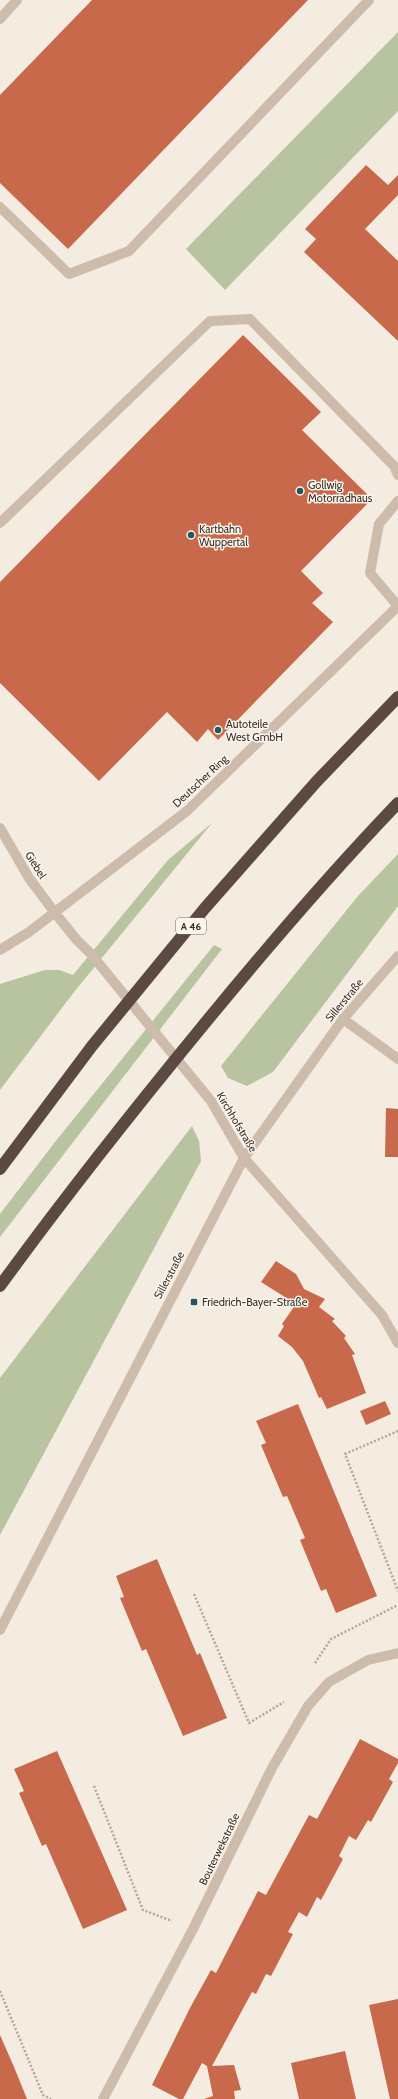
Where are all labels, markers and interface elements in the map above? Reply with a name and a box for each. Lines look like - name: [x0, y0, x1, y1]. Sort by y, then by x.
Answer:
- place label: Gollwig Motorradhaus: [308, 478, 373, 505]
- marker: Gollwig Motorradhaus: [295, 486, 305, 496]
- place label: Kartbahn Wuppertal: [199, 522, 248, 549]
- marker: Kartbahn Wuppertal: [186, 530, 196, 540]
- place label: Autoteile West GmbH: [226, 717, 283, 744]
- marker: Autoteile West GmbH: [213, 725, 223, 735]
- street label: Deutscher Ring: [169, 751, 231, 810]
- street label: Giebel: [22, 849, 50, 882]
- road number: A 46: [176, 918, 206, 934]
- street label: Sillerstraße: [322, 975, 366, 1024]
- street label: Kirchhofstraße: [214, 1089, 261, 1155]
- street label: Sillerstraße: [151, 1249, 188, 1301]
- place label: Friedrich-Bayer-Straße: [202, 1295, 308, 1309]
- marker: Friedrich-Bayer-Straße: [189, 1297, 199, 1307]
- street label: Bouterwekstraße: [196, 1810, 243, 1887]

